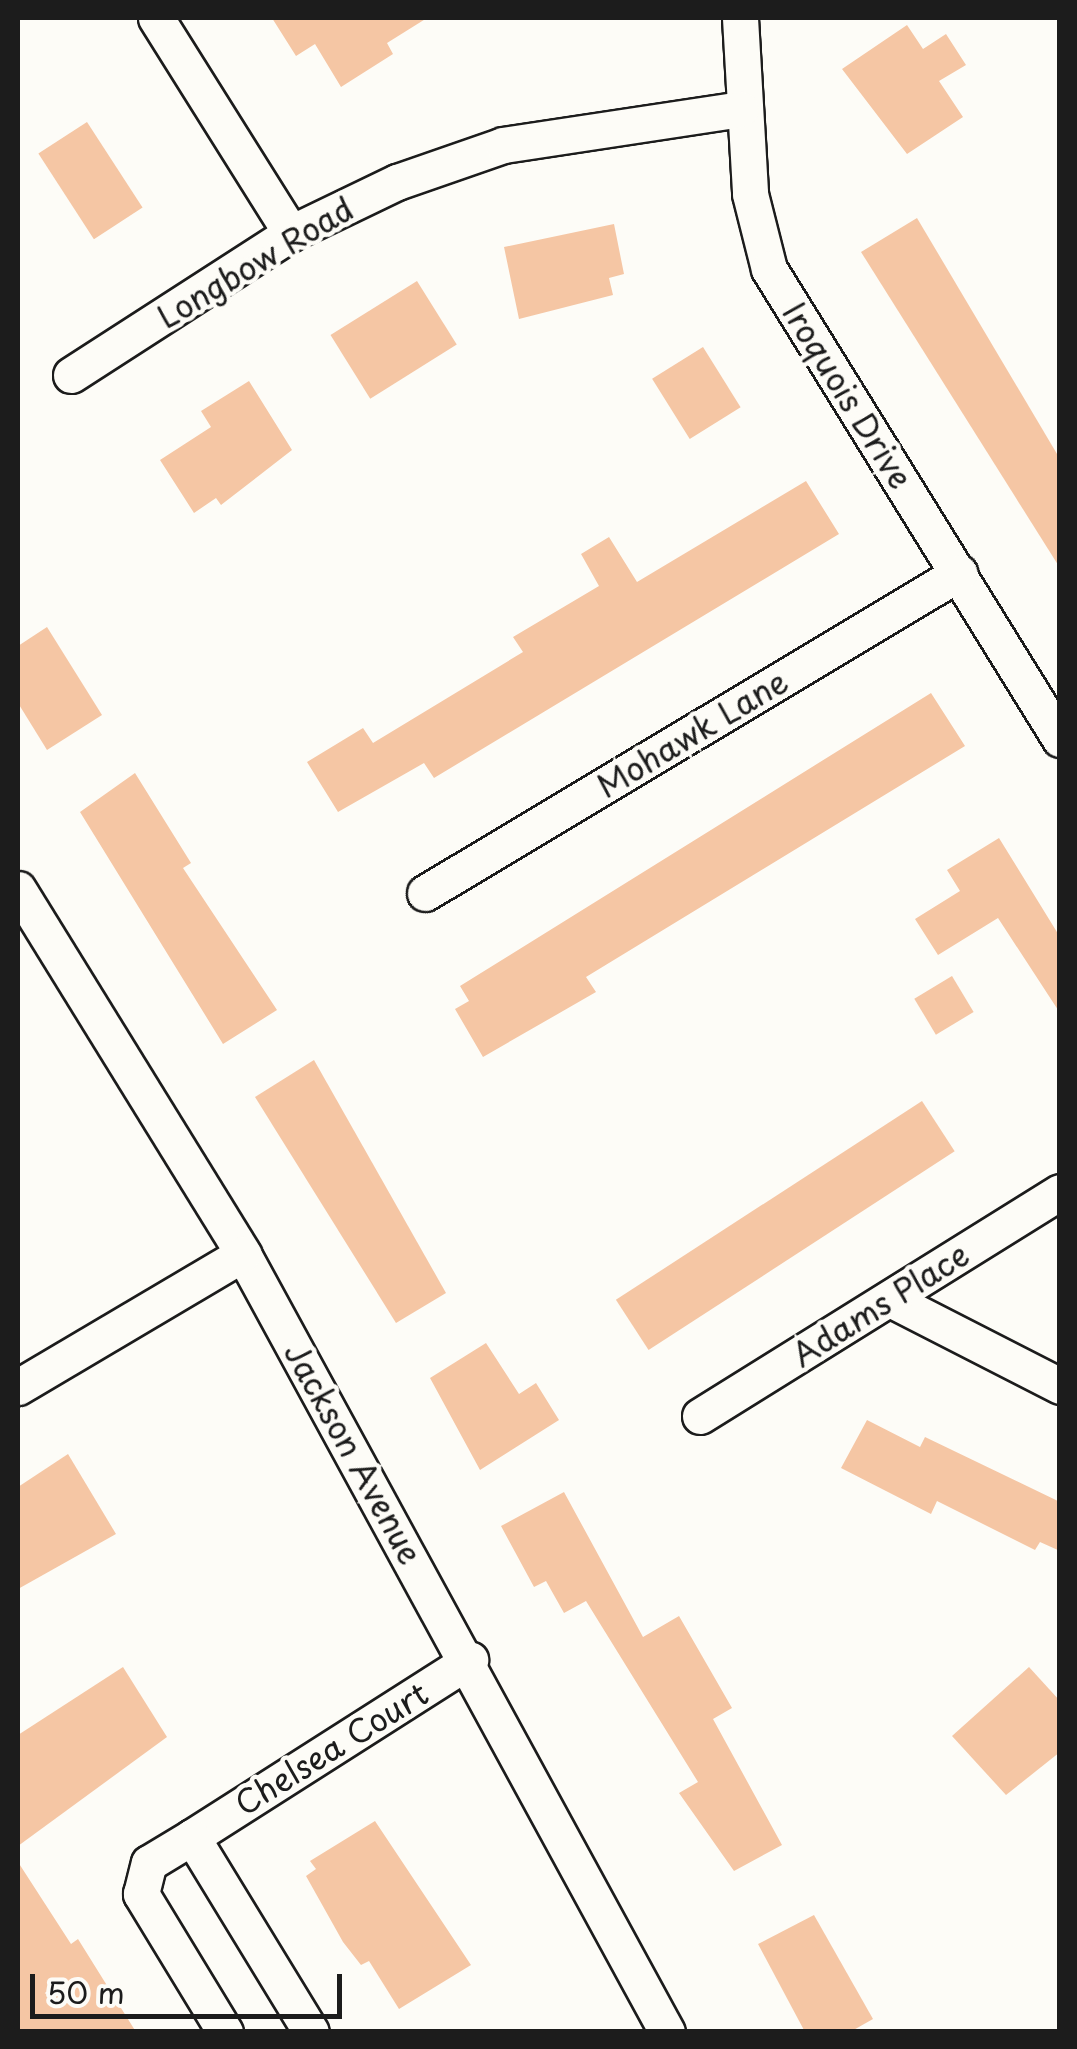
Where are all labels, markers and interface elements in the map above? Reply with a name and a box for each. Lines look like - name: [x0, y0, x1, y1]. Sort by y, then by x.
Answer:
- street label: Longbow Road: [150, 189, 360, 335]
- street label: Iroquois Drive: [775, 294, 921, 496]
- street label: Mohawk Lane: [589, 661, 795, 805]
- street label: Adams Place: [785, 1235, 975, 1373]
- street label: Jackson Avenue: [278, 1337, 430, 1569]
- street label: Chelsea Court: [228, 1674, 434, 1822]
- scale bar: [35, 1954, 348, 2016]
- text: 50 m: [47, 1969, 125, 2014]

